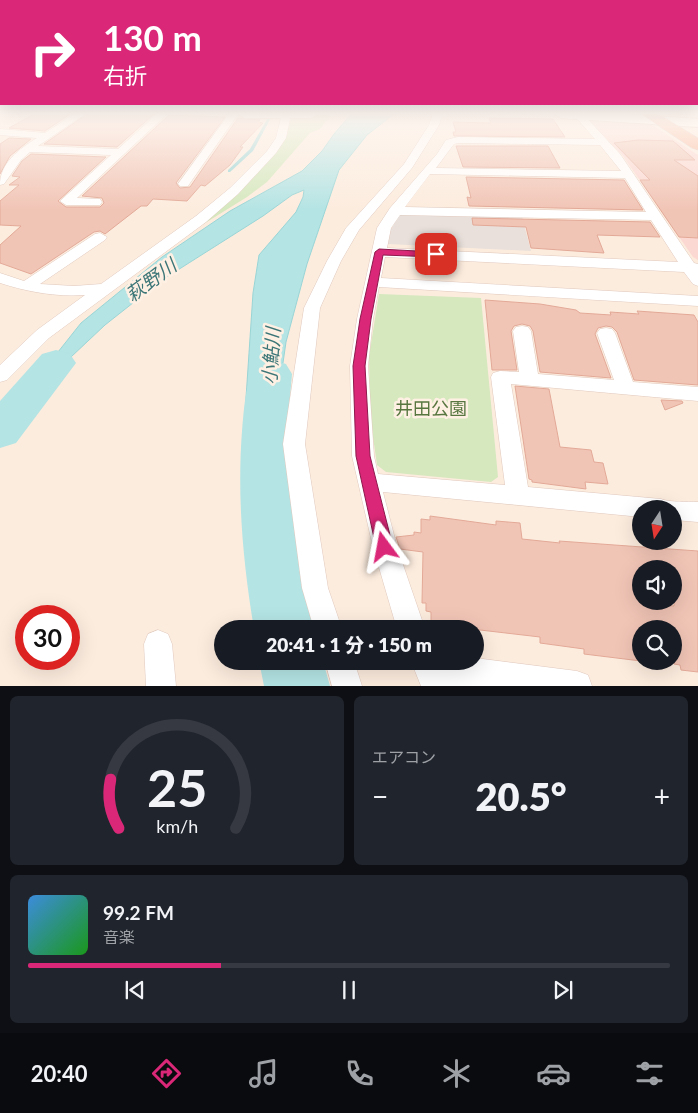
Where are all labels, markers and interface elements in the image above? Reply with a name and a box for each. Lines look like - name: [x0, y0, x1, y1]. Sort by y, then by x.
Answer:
- text: 130 m: [103, 16, 202, 58]
- icon: right: [20, 20, 85, 85]
- text: 右折: [103, 62, 147, 89]
- pin: [415, 233, 457, 275]
- icon: arrive: [422, 240, 450, 268]
- water label: 萩野川: [121, 252, 182, 306]
- water label: 小鮎川: [257, 325, 284, 385]
- park label: 井田公園: [395, 397, 467, 419]
- north arrow: [632, 500, 682, 550]
- map controls: [632, 500, 682, 670]
- position arrow: [357, 520, 409, 572]
- button: sound: [632, 560, 682, 610]
- speed limit sign: 30: [15, 605, 80, 670]
- button: search: [632, 620, 682, 670]
- text: 20:41 · 1 分 · 150 m: [266, 633, 432, 656]
- text: エアコン: [372, 747, 436, 766]
- text: 25: [147, 756, 207, 818]
- text: 20.5°: [475, 773, 567, 819]
- text: −: [372, 779, 388, 813]
- text: +: [654, 779, 670, 813]
- text: km/h: [156, 815, 198, 837]
- text: 99.2 FM: [103, 901, 174, 924]
- text: 音楽: [103, 927, 135, 946]
- icon: previous: [121, 976, 149, 1004]
- icon: pause: [335, 976, 363, 1004]
- icon: next: [549, 976, 577, 1004]
- icon: directions: [149, 1056, 184, 1091]
- icon: music: [246, 1056, 281, 1091]
- icon: phone: [342, 1056, 377, 1091]
- icon: climate: [439, 1056, 474, 1091]
- icon: car: [536, 1056, 571, 1091]
- icon: filters: [632, 1056, 667, 1091]
- text: 20:40: [31, 1060, 88, 1087]

